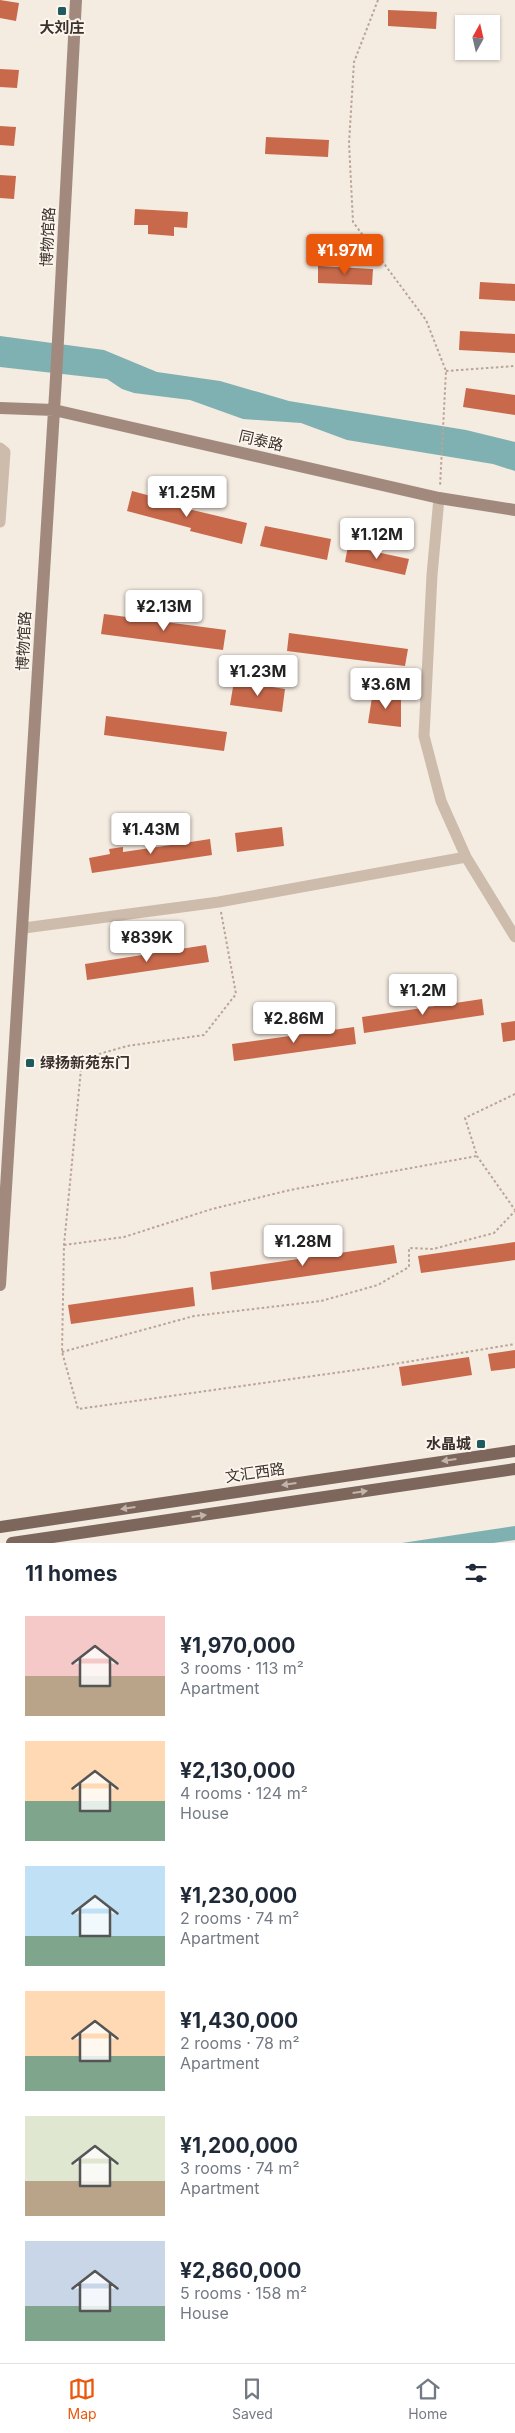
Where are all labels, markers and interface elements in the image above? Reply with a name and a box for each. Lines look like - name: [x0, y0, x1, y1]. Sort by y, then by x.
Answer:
- marker: 大刘庄: [56, 5, 68, 17]
- north arrow: [455, 15, 500, 60]
- map controls: [455, 15, 500, 60]
- place label: 大刘庄: [39, 18, 85, 37]
- street label: 博物馆路: [36, 207, 59, 267]
- pin: ¥1.97M: [304, 234, 386, 276]
- text: ¥1.97M: [317, 240, 373, 260]
- street label: 同泰路: [237, 426, 285, 455]
- pin: ¥1.25M: [146, 476, 228, 518]
- text: ¥1.25M: [159, 482, 215, 502]
- pin: ¥1.12M: [336, 518, 418, 560]
- text: ¥1.12M: [351, 524, 403, 544]
- pin: ¥2.13M: [123, 590, 205, 632]
- text: ¥2.13M: [136, 596, 192, 616]
- street label: 博物馆路: [12, 611, 35, 671]
- pin: ¥1.23M: [217, 654, 299, 697]
- text: ¥1.23M: [230, 661, 286, 681]
- pin: ¥3.6M: [351, 668, 421, 710]
- text: ¥3.6M: [361, 674, 411, 694]
- pin: ¥1.43M: [110, 812, 192, 855]
- text: ¥1.43M: [122, 819, 180, 839]
- pin: ¥839K: [112, 920, 182, 963]
- text: ¥839K: [121, 927, 173, 947]
- pin: ¥1.2M: [388, 974, 458, 1016]
- text: ¥1.2M: [400, 980, 446, 1000]
- pin: ¥2.86M: [253, 1002, 335, 1044]
- text: ¥2.86M: [264, 1008, 324, 1028]
- place label: 绿扬新苑东门: [40, 1053, 130, 1072]
- marker: 绿扬新苑东门: [24, 1057, 36, 1069]
- pin: ¥1.28M: [262, 1224, 344, 1267]
- text: ¥1.28M: [275, 1231, 331, 1251]
- place label: 水晶城: [426, 1434, 471, 1453]
- marker: 水晶城: [475, 1438, 487, 1450]
- one-way arrow: [441, 1457, 457, 1465]
- street label: 文汇西路: [224, 1459, 286, 1486]
- one-way arrow: [280, 1480, 296, 1488]
- one-way arrow: [352, 1488, 368, 1496]
- one-way arrow: [120, 1504, 136, 1512]
- one-way arrow: [191, 1511, 207, 1519]
- icon: filters: [462, 1559, 490, 1587]
- text: 11 homes: [25, 1561, 117, 1586]
- text: ¥1,970,000: [180, 1633, 295, 1658]
- icon: home: [65, 1636, 125, 1696]
- text: 3 rooms · 113 m²: [180, 1658, 304, 1678]
- text: Apartment: [180, 1678, 260, 1698]
- text: ¥2,130,000: [180, 1758, 295, 1783]
- icon: home: [65, 1761, 125, 1821]
- text: 4 rooms · 124 m²: [180, 1783, 308, 1803]
- text: House: [180, 1803, 229, 1823]
- text: ¥1,230,000: [180, 1883, 297, 1908]
- icon: home: [65, 1886, 125, 1946]
- text: 2 rooms · 74 m²: [180, 1908, 299, 1928]
- text: Apartment: [180, 1928, 260, 1948]
- text: ¥1,430,000: [180, 2008, 298, 2033]
- icon: home: [65, 2011, 125, 2071]
- text: 2 rooms · 78 m²: [180, 2033, 300, 2053]
- text: Apartment: [180, 2053, 260, 2073]
- text: ¥1,200,000: [180, 2133, 298, 2158]
- icon: home: [65, 2136, 125, 2196]
- text: 3 rooms · 74 m²: [180, 2158, 299, 2178]
- text: Apartment: [180, 2178, 260, 2198]
- text: ¥2,860,000: [180, 2258, 301, 2283]
- icon: home: [65, 2261, 125, 2321]
- text: 5 rooms · 158 m²: [180, 2283, 307, 2303]
- text: House: [180, 2303, 229, 2323]
- tab: Map: [68, 2375, 97, 2422]
- tab: Saved: [232, 2375, 273, 2422]
- tab: Home: [408, 2375, 447, 2422]

